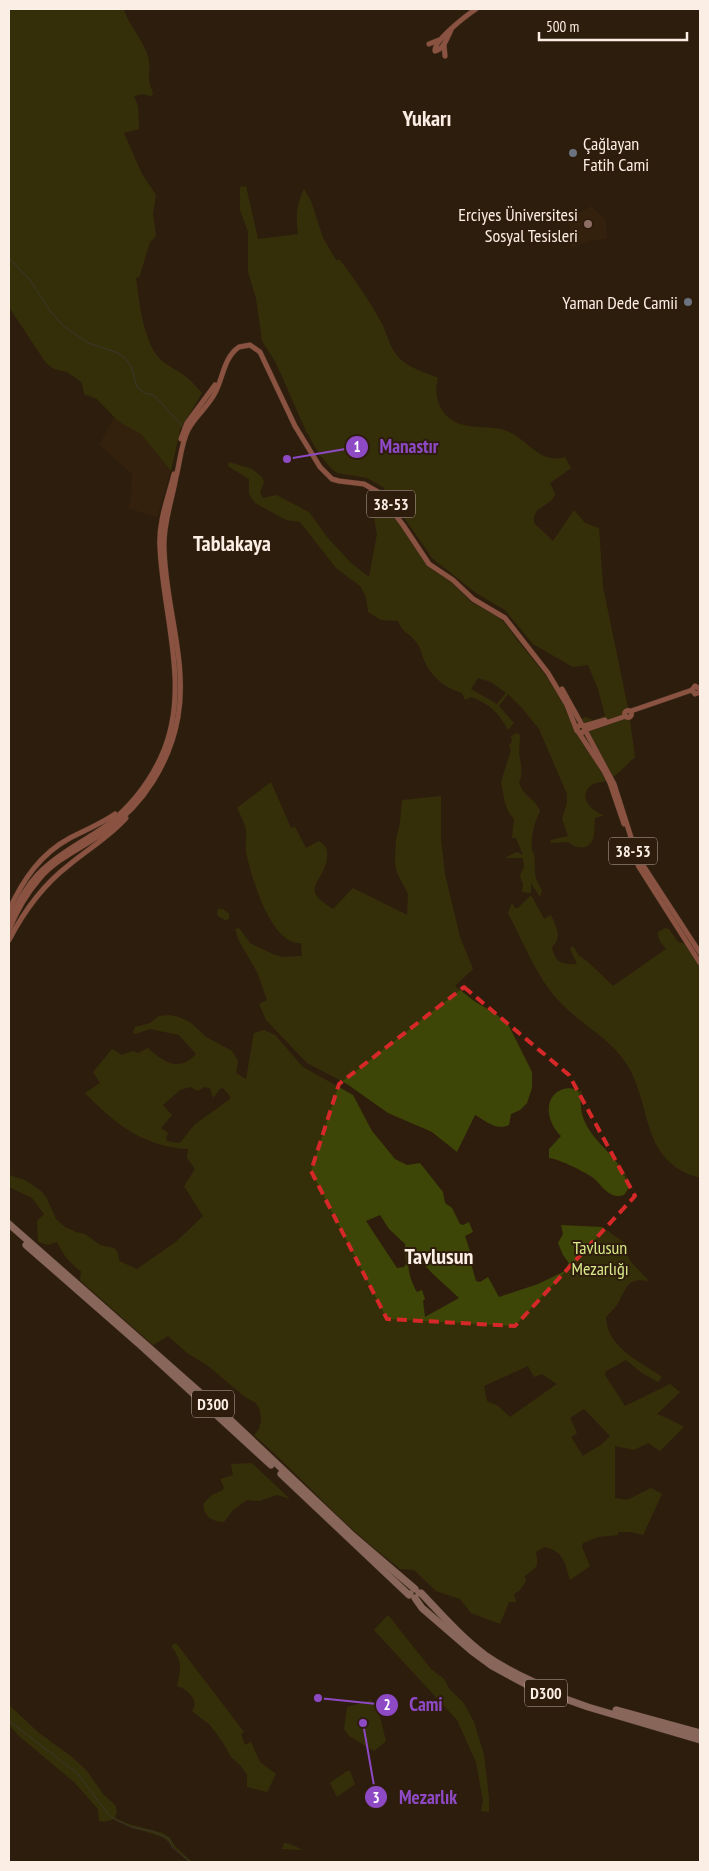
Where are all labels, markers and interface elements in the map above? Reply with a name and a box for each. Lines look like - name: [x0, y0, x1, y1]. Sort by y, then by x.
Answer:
- scale bar: [539, 10, 686, 42]
- text: 500 m: [546, 17, 579, 36]
- district label: Yukarı: [402, 104, 451, 132]
- place label: Çağlayan Fatih Cami: [583, 132, 649, 176]
- marker: Çağlayan Fatih Cami: [567, 147, 579, 159]
- place label: Erciyes Üniversitesi Sosyal Tesisleri: [458, 203, 578, 247]
- marker: Erciyes Üniversitesi Sosyal Tesisleri: [582, 218, 594, 230]
- place label: Yaman Dede Camii: [562, 291, 678, 314]
- marker: Yaman Dede Camii: [682, 296, 694, 308]
- callout: Manastır: [344, 430, 448, 464]
- text: Manastır: [380, 434, 439, 458]
- text: 1: [353, 437, 361, 456]
- road number: 38-53: [367, 490, 415, 518]
- district label: Tablakaya: [193, 529, 271, 557]
- road number: 38-53: [609, 838, 657, 864]
- park label: Tavlusun Mezarlığı: [571, 1236, 629, 1280]
- district label: Tavlusun: [405, 1242, 474, 1270]
- road number: D300: [192, 1390, 234, 1418]
- road number: D300: [525, 1680, 567, 1706]
- callout: Cami: [375, 1688, 453, 1722]
- text: Cami: [409, 1692, 443, 1716]
- text: 2: [383, 1695, 391, 1714]
- callout: Mezarlık: [364, 1780, 467, 1814]
- text: Mezarlık: [399, 1785, 457, 1809]
- text: 3: [372, 1788, 380, 1807]

